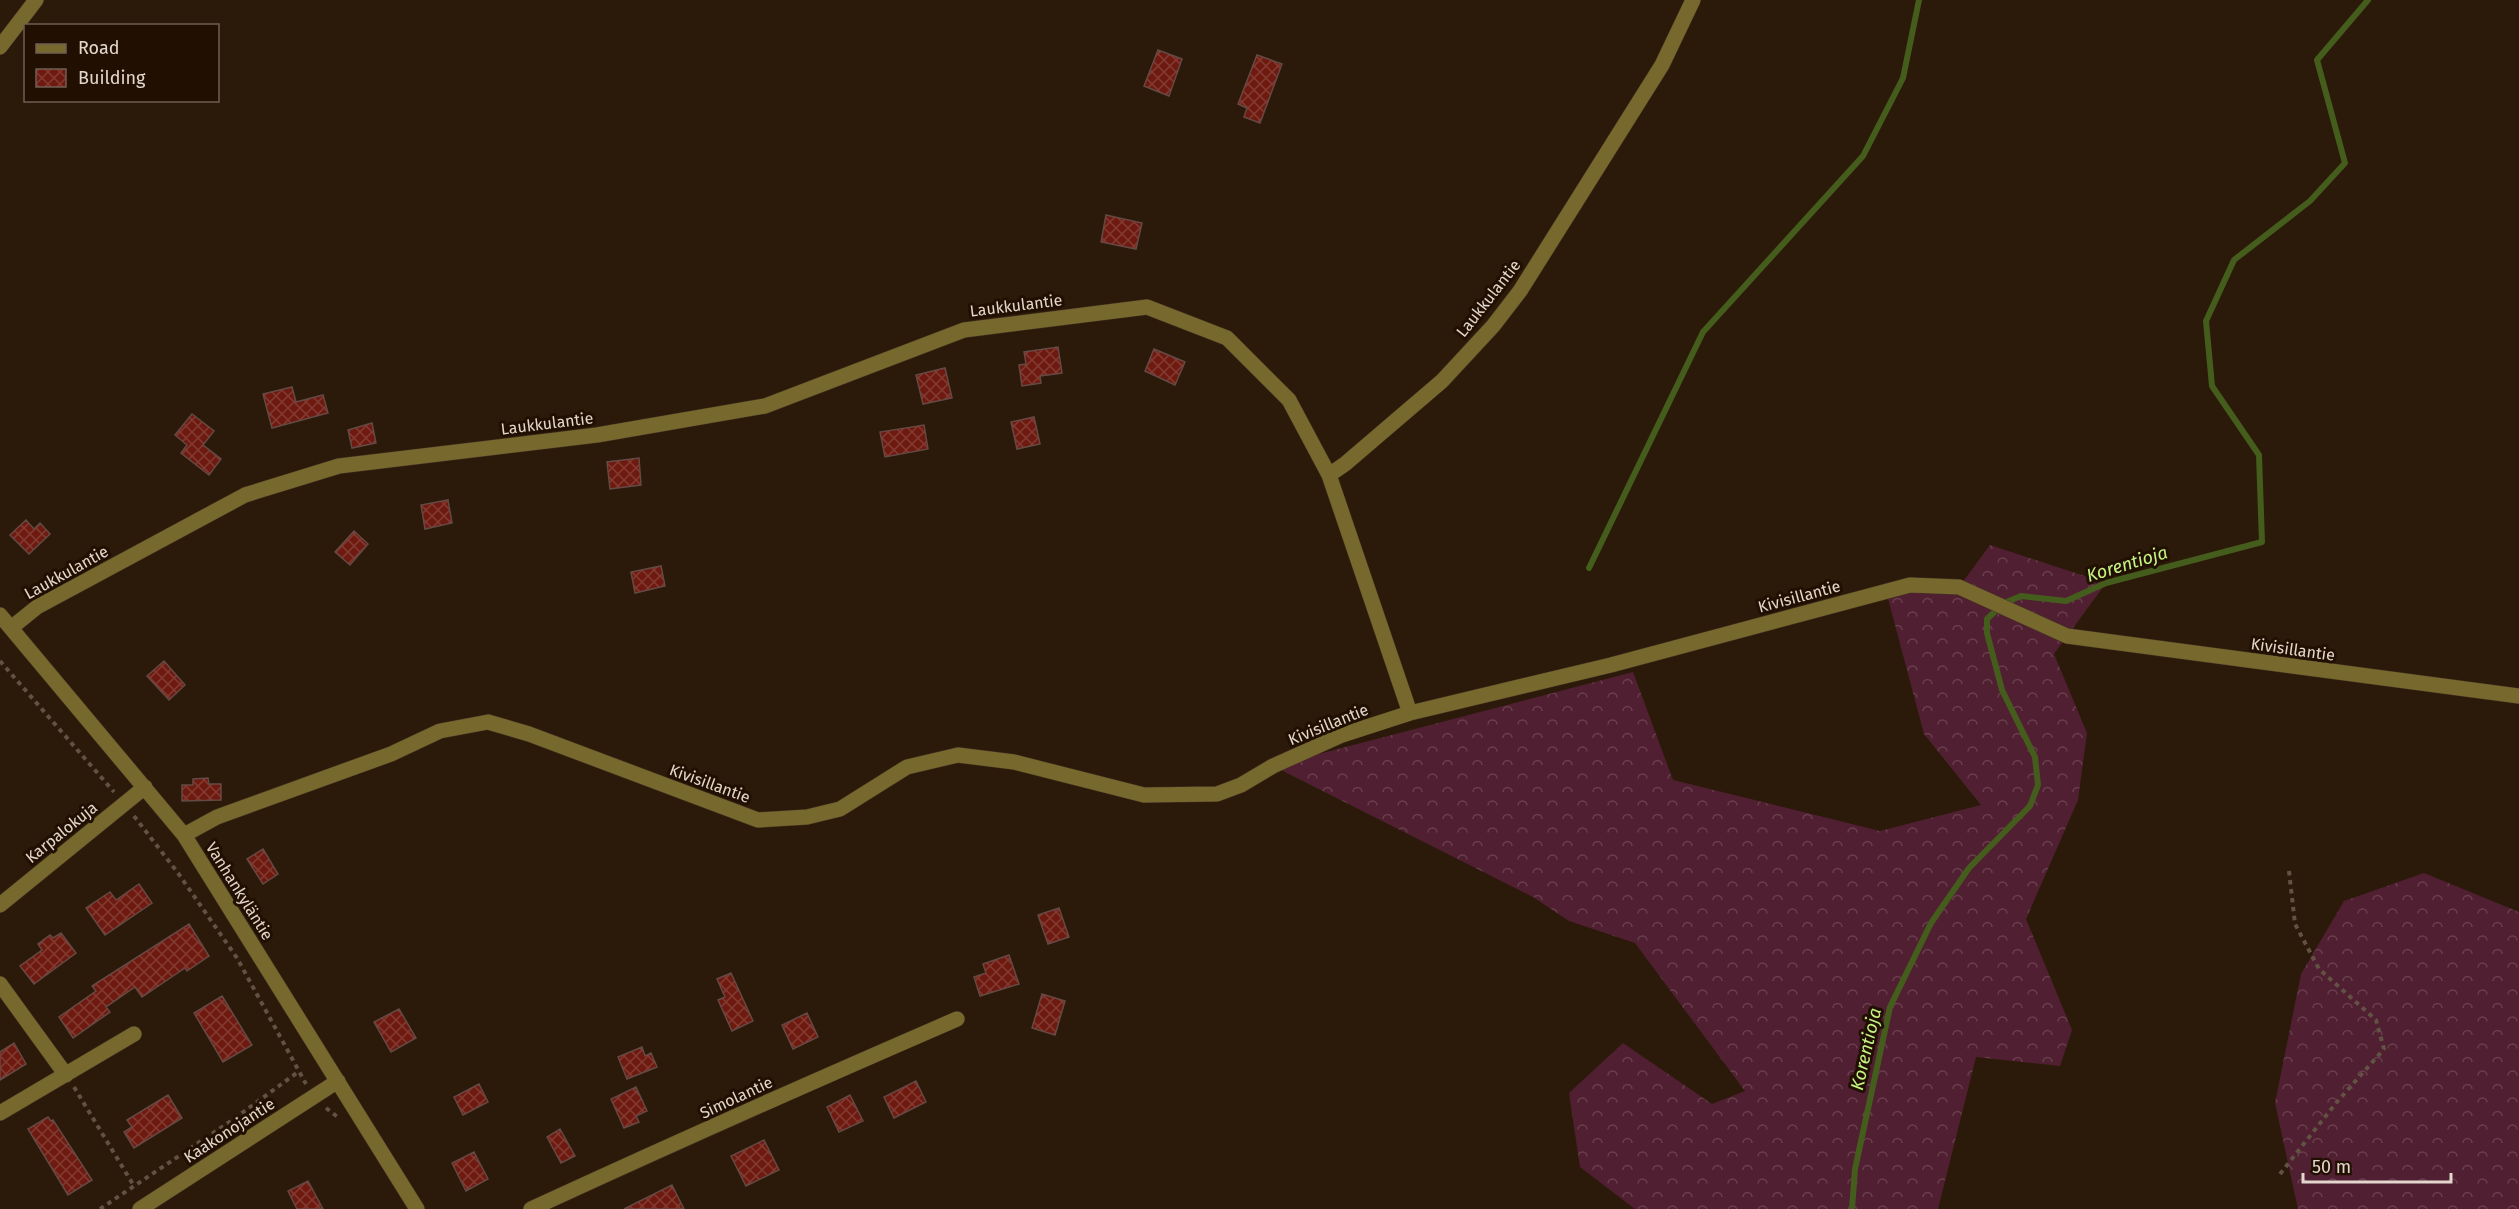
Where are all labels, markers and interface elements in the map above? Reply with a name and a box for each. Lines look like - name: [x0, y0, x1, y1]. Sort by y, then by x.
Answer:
- legend: [24, 24, 219, 102]
- text: Road: [78, 37, 120, 59]
- text: Building: [78, 67, 146, 89]
- street label: Laukkulantie: [1452, 256, 1525, 341]
- street label: Laukkulantie: [969, 290, 1063, 321]
- street label: Laukkulantie: [500, 408, 594, 439]
- water label: Korentioja: [2084, 541, 2170, 587]
- street label: Laukkulantie: [21, 542, 112, 603]
- street label: Kivisillantie: [1756, 576, 1842, 617]
- street label: Kivisillantie: [2250, 634, 2336, 665]
- street label: Kivisillantie: [1285, 700, 1371, 749]
- street label: Kivisillantie: [667, 760, 753, 807]
- street label: Karpalokuja: [22, 798, 101, 867]
- street label: Vanhankyläntie: [202, 839, 277, 944]
- water label: Korentioja: [1846, 1006, 1886, 1092]
- street label: Simolantie: [697, 1072, 776, 1123]
- street label: Kaakonojantie: [180, 1094, 278, 1167]
- scale bar: [2303, 1146, 2452, 1184]
- text: 50 m: [2312, 1156, 2351, 1178]

